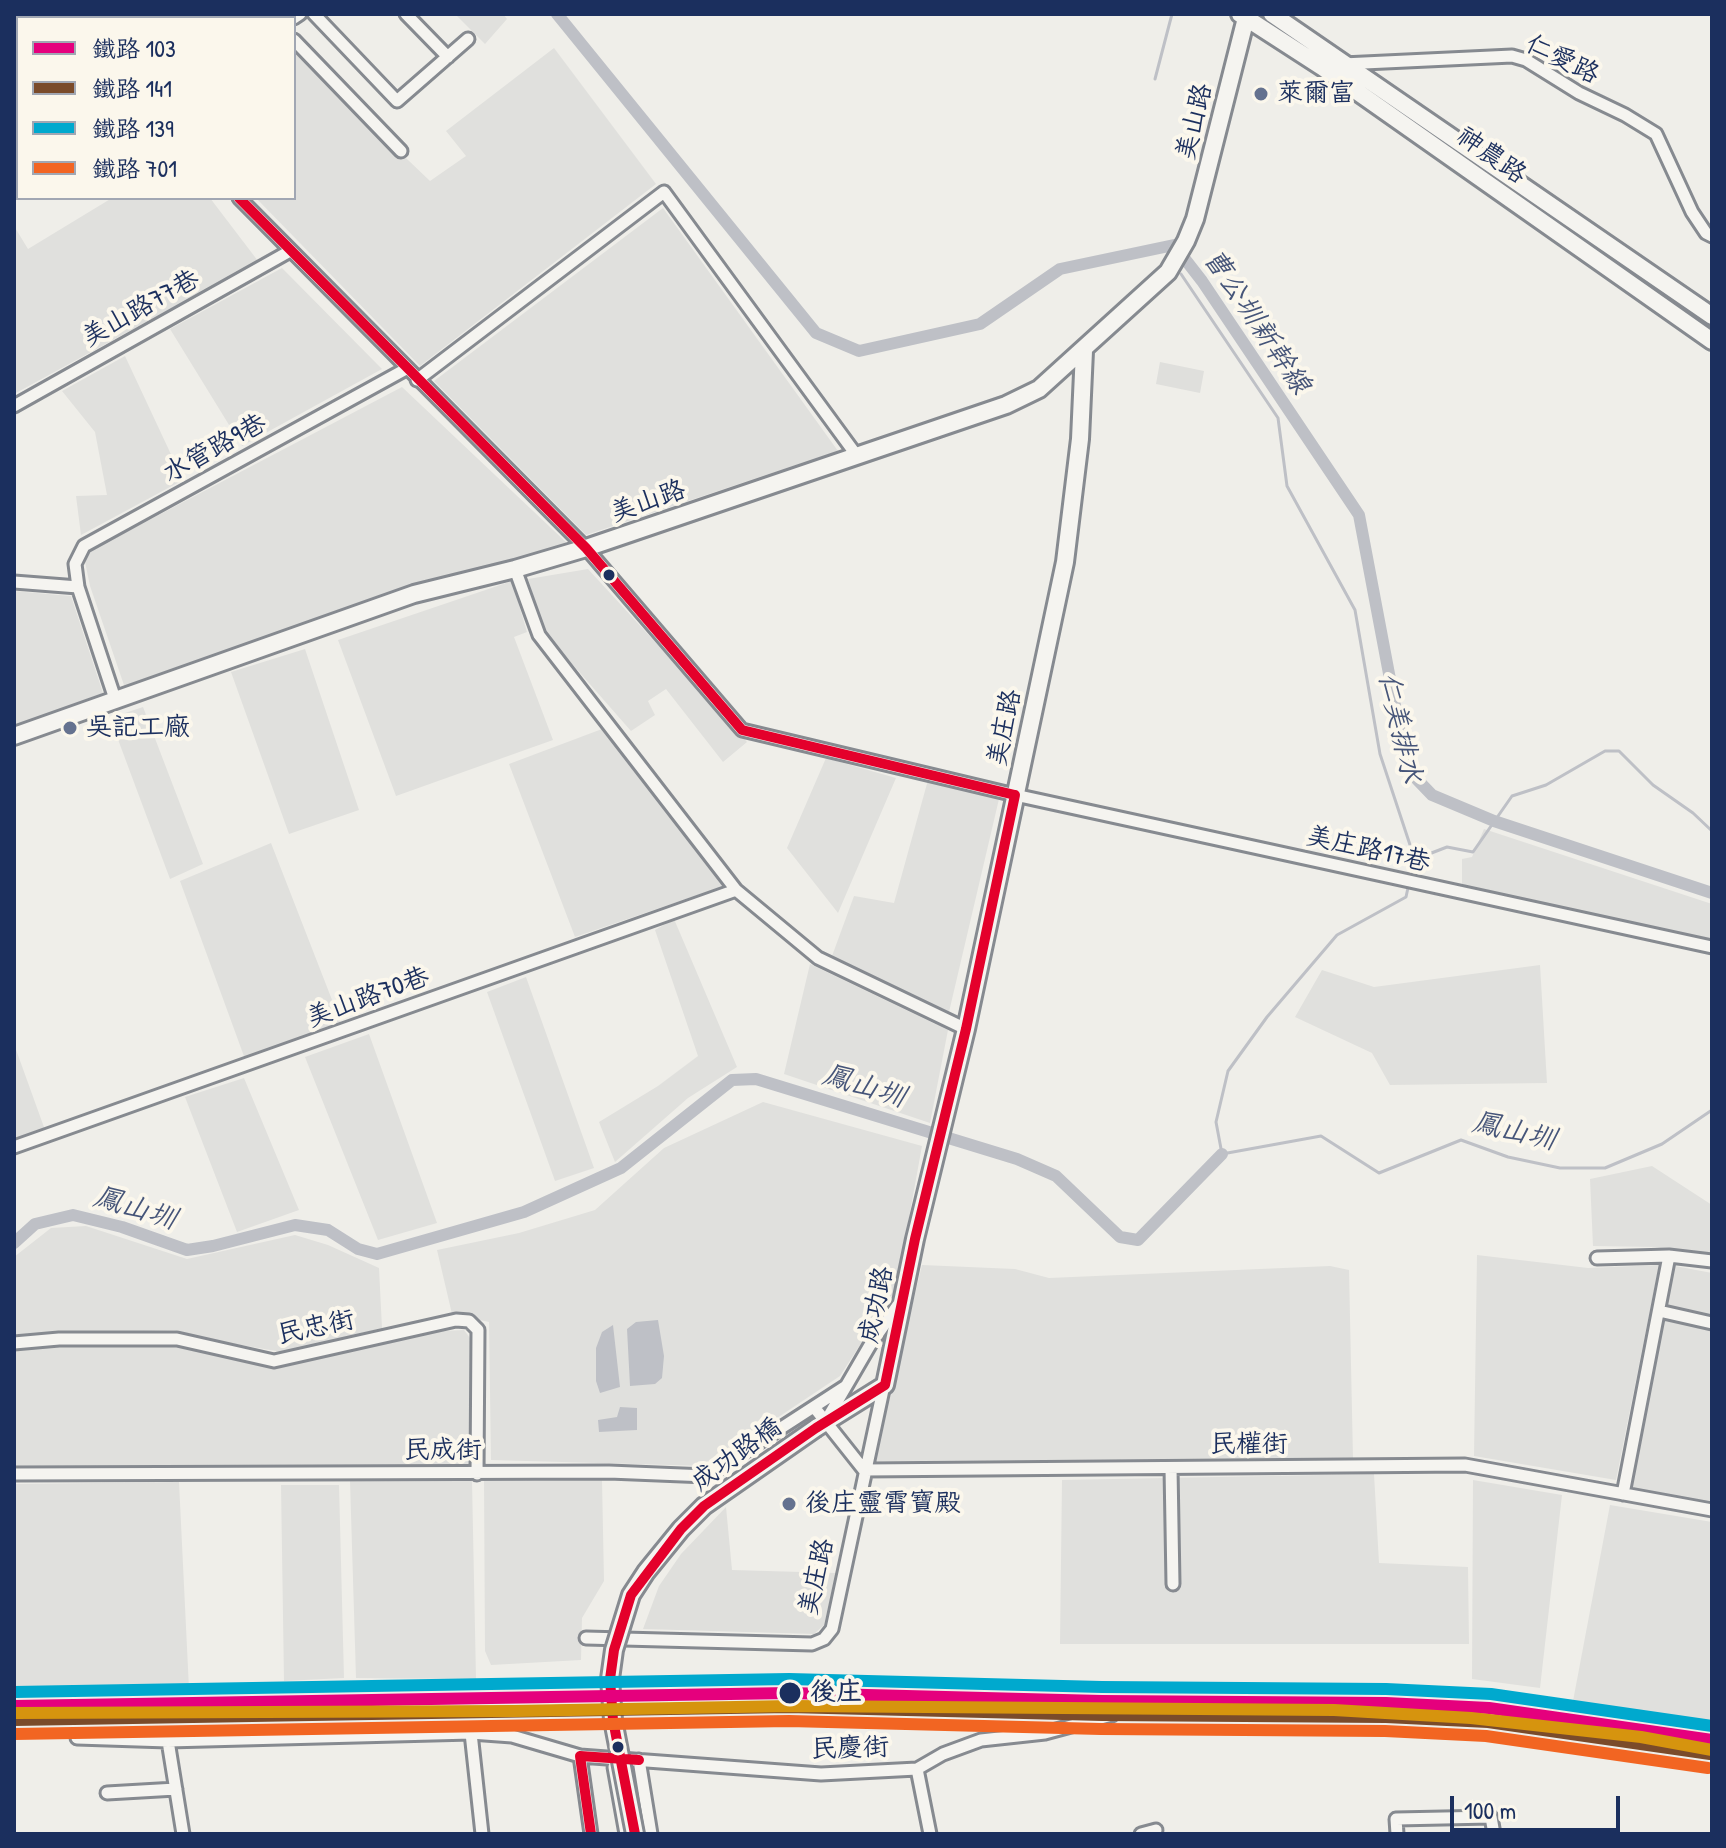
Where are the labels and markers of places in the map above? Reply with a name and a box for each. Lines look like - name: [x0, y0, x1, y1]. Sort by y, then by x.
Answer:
- place label: 萊爾富: [1277, 78, 1355, 110]
- marker: 萊爾富: [1252, 85, 1270, 103]
- unlabelled marker: [601, 567, 617, 583]
- place label: 吳記工廠: [86, 712, 190, 744]
- marker: 吳記工廠: [61, 719, 79, 737]
- place label: 後庄靈霄寶殿: [805, 1488, 961, 1520]
- marker: 後庄靈霄寶殿: [780, 1495, 798, 1513]
- place label: 後庄: [810, 1677, 862, 1709]
- marker: 後庄: [777, 1680, 803, 1706]
- unlabelled marker: [610, 1739, 626, 1755]

